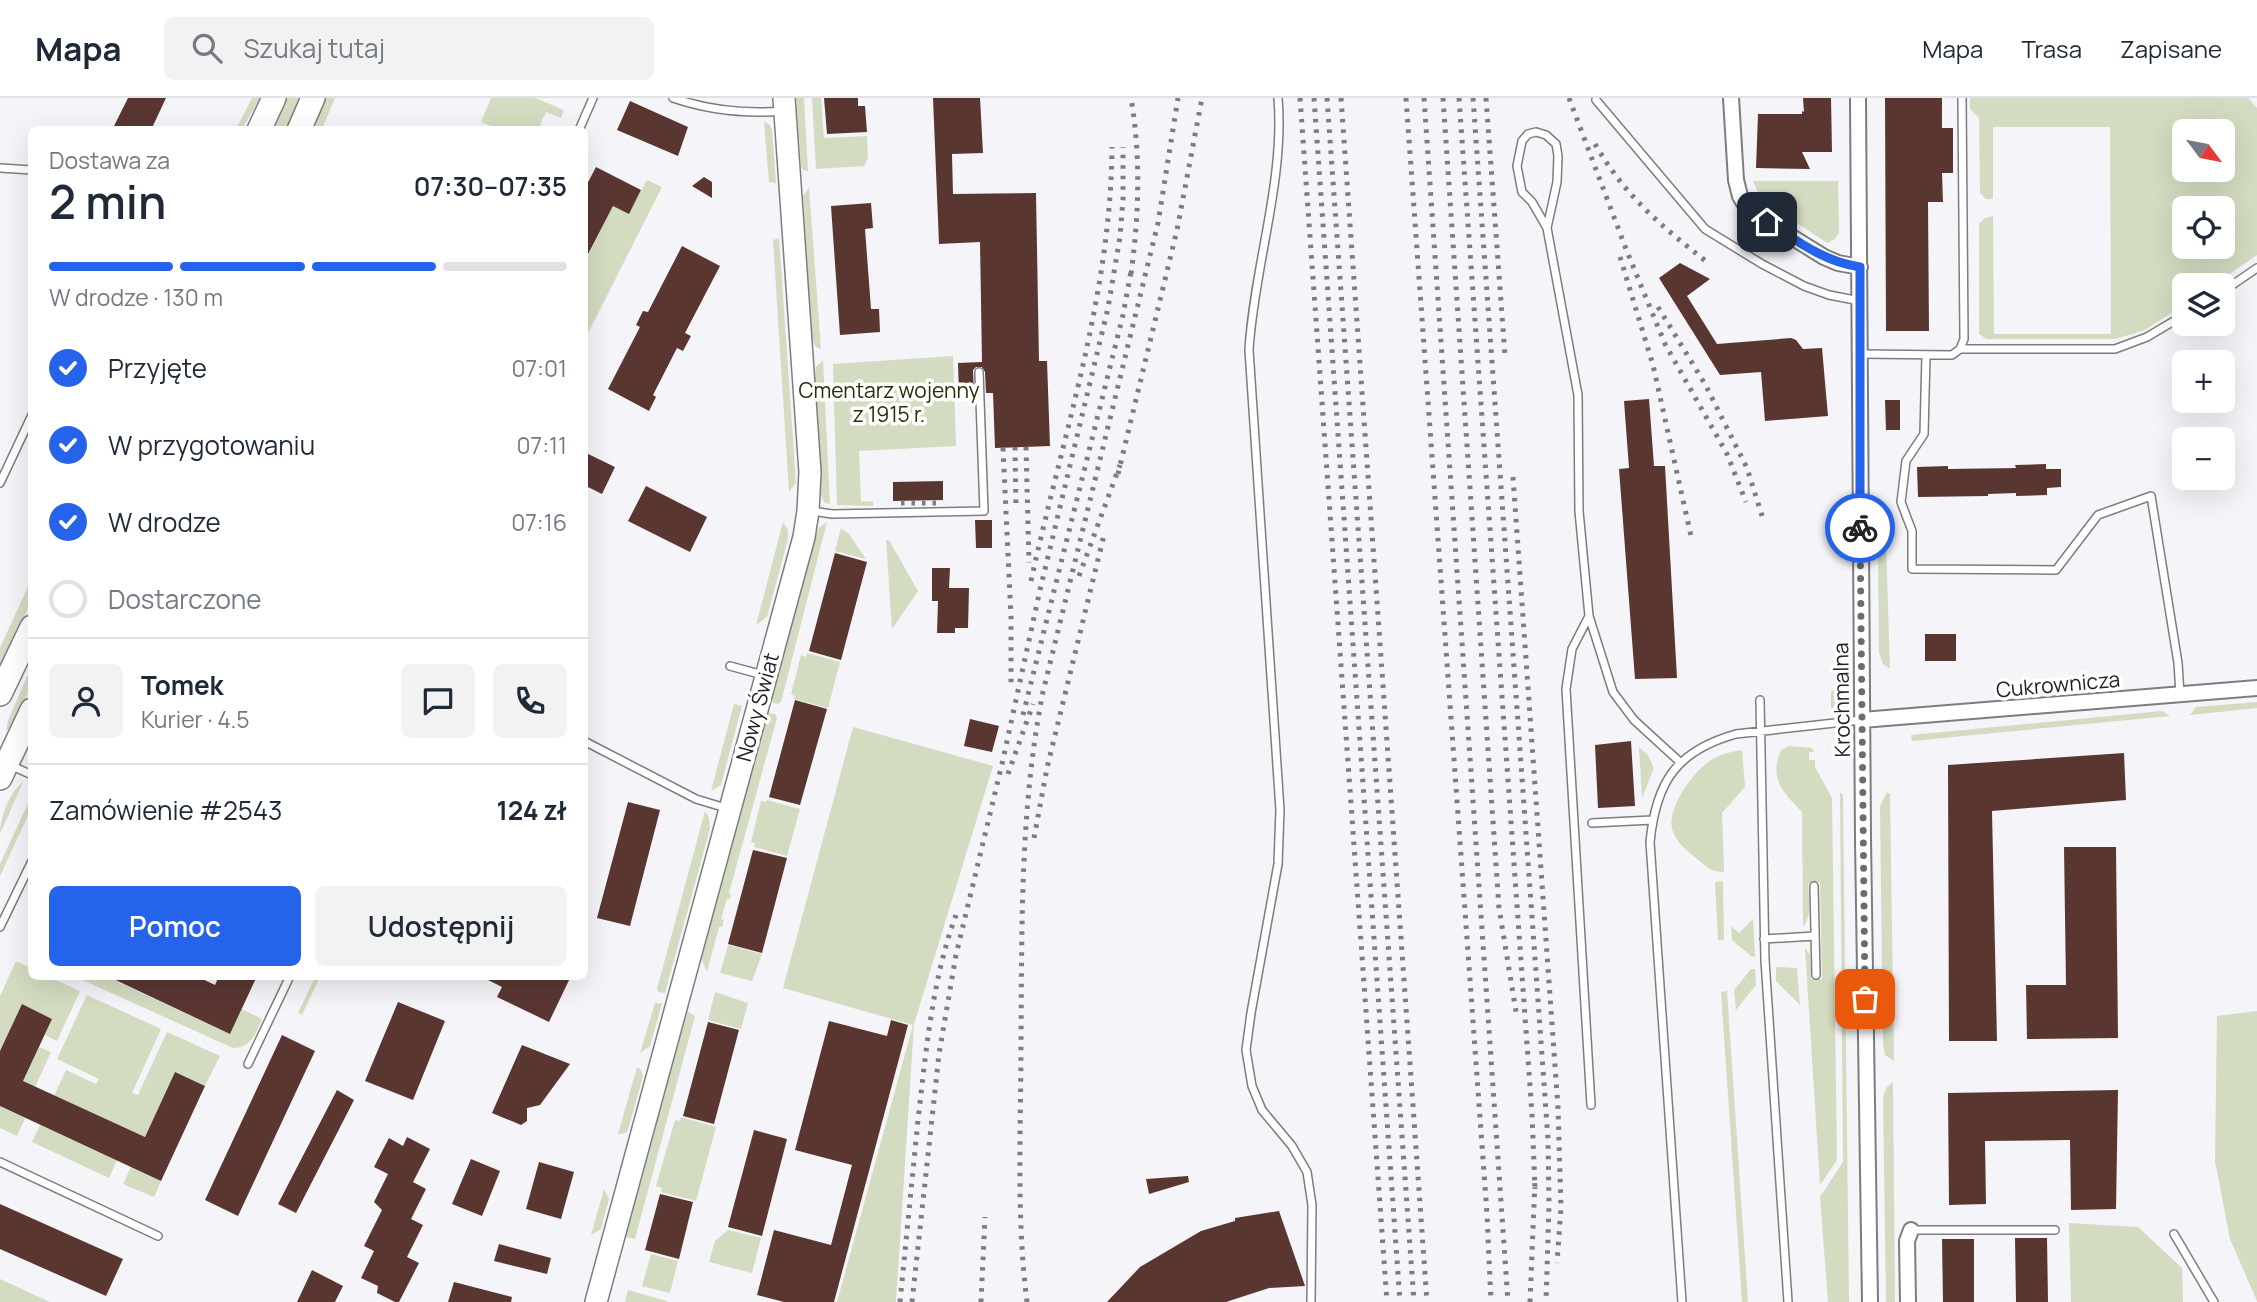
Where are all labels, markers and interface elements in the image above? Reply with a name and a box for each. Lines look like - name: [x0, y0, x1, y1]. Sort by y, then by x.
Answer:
- search box: [164, 17, 654, 80]
- text: Mapa: [35, 26, 122, 71]
- icon: search: [188, 29, 226, 67]
- text: Szukaj tutaj: [244, 30, 385, 66]
- text: Mapa: [1922, 32, 1983, 65]
- text: Trasa: [2021, 32, 2082, 65]
- text: Zapisane: [2120, 32, 2222, 65]
- north arrow: [2172, 119, 2235, 182]
- map controls: [2172, 119, 2235, 490]
- text: Dostawa za: [49, 144, 170, 176]
- text: 07:30–07:35: [414, 168, 567, 204]
- text: 2 min: [49, 170, 166, 233]
- pin: [1737, 192, 1797, 252]
- button: locate: [2172, 196, 2235, 259]
- icon: home: [1748, 203, 1786, 241]
- button: layers: [2172, 273, 2235, 336]
- text: W drodze · 130 m: [49, 281, 223, 313]
- icon: check: [49, 349, 87, 387]
- text: Przyjęte: [108, 350, 207, 386]
- button: +: [2172, 350, 2235, 413]
- text: 07:01: [512, 352, 567, 384]
- park label: Cmentarz wojenny z 1915 r.: [798, 376, 980, 428]
- icon: check: [49, 426, 87, 464]
- text: W przygotowaniu: [108, 427, 315, 463]
- button: −: [2172, 427, 2235, 490]
- text: 07:11: [517, 429, 567, 461]
- courier: [1825, 493, 1895, 563]
- icon: check: [49, 503, 87, 541]
- text: W drodze: [108, 504, 221, 540]
- text: 07:16: [511, 506, 567, 538]
- icon: bike: [1841, 509, 1879, 547]
- text: Dostarczone: [108, 581, 261, 617]
- street label: Krochmalna: [1826, 642, 1856, 758]
- street label: Nowy Świat: [729, 649, 785, 765]
- button: person: [49, 664, 123, 738]
- button: chat: [401, 664, 475, 738]
- button: phone: [493, 664, 567, 738]
- street label: Cukrownicza: [1995, 665, 2121, 703]
- text: Tomek: [141, 667, 224, 703]
- text: Kurier · 4.5: [141, 703, 250, 735]
- text: Zamówienie #2543: [49, 792, 282, 828]
- text: 124 zł: [496, 792, 567, 828]
- button: Pomoc: [49, 886, 301, 966]
- button: Udostępnij: [315, 886, 567, 966]
- pin: [1835, 969, 1895, 1029]
- icon: bag: [1846, 980, 1884, 1018]

